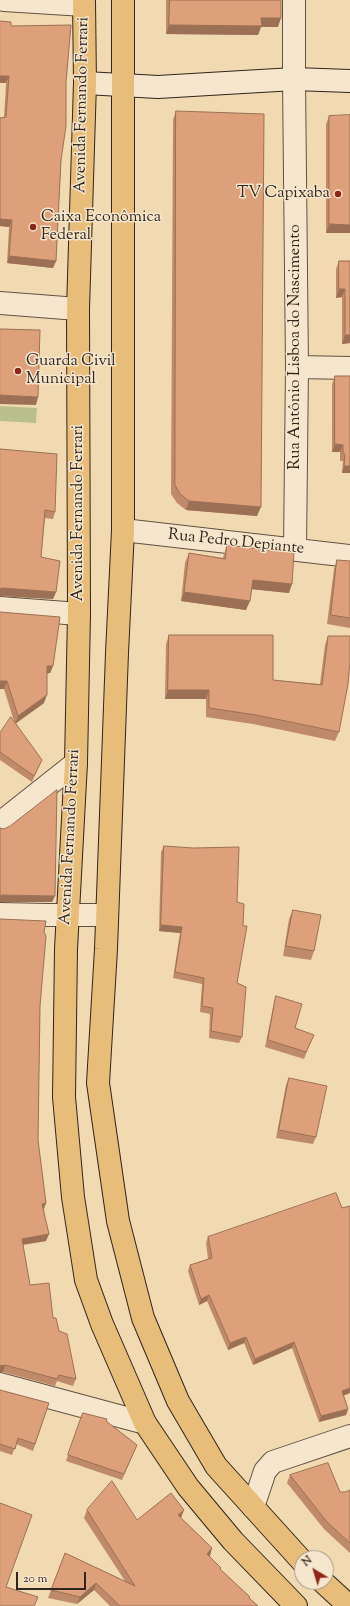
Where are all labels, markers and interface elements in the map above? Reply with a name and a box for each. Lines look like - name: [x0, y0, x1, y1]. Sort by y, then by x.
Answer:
- street label: Avenida Fernando Ferrari: [72, 17, 94, 193]
- place label: TV Capixaba: [237, 184, 330, 204]
- marker: TV Capixaba: [333, 189, 343, 199]
- place label: Caixa Econômica Federal: [41, 208, 161, 246]
- marker: Caixa Econômica Federal: [28, 222, 38, 232]
- street label: Rua Antônio Lisboa do Nascimento: [286, 224, 306, 470]
- place label: Guarda Civil Municipal: [26, 352, 116, 390]
- marker: Guarda Civil Municipal: [13, 366, 23, 376]
- street label: Avenida Fernando Ferrari: [69, 425, 89, 601]
- street label: Rua Pedro Depiante: [167, 526, 305, 560]
- street label: Avenida Fernando Ferrari: [57, 748, 85, 926]
- north arrow: [294, 1550, 334, 1590]
- text: N: [299, 1552, 316, 1570]
- scale bar: [18, 1564, 88, 1590]
- text: 20 m: [23, 1570, 47, 1588]

